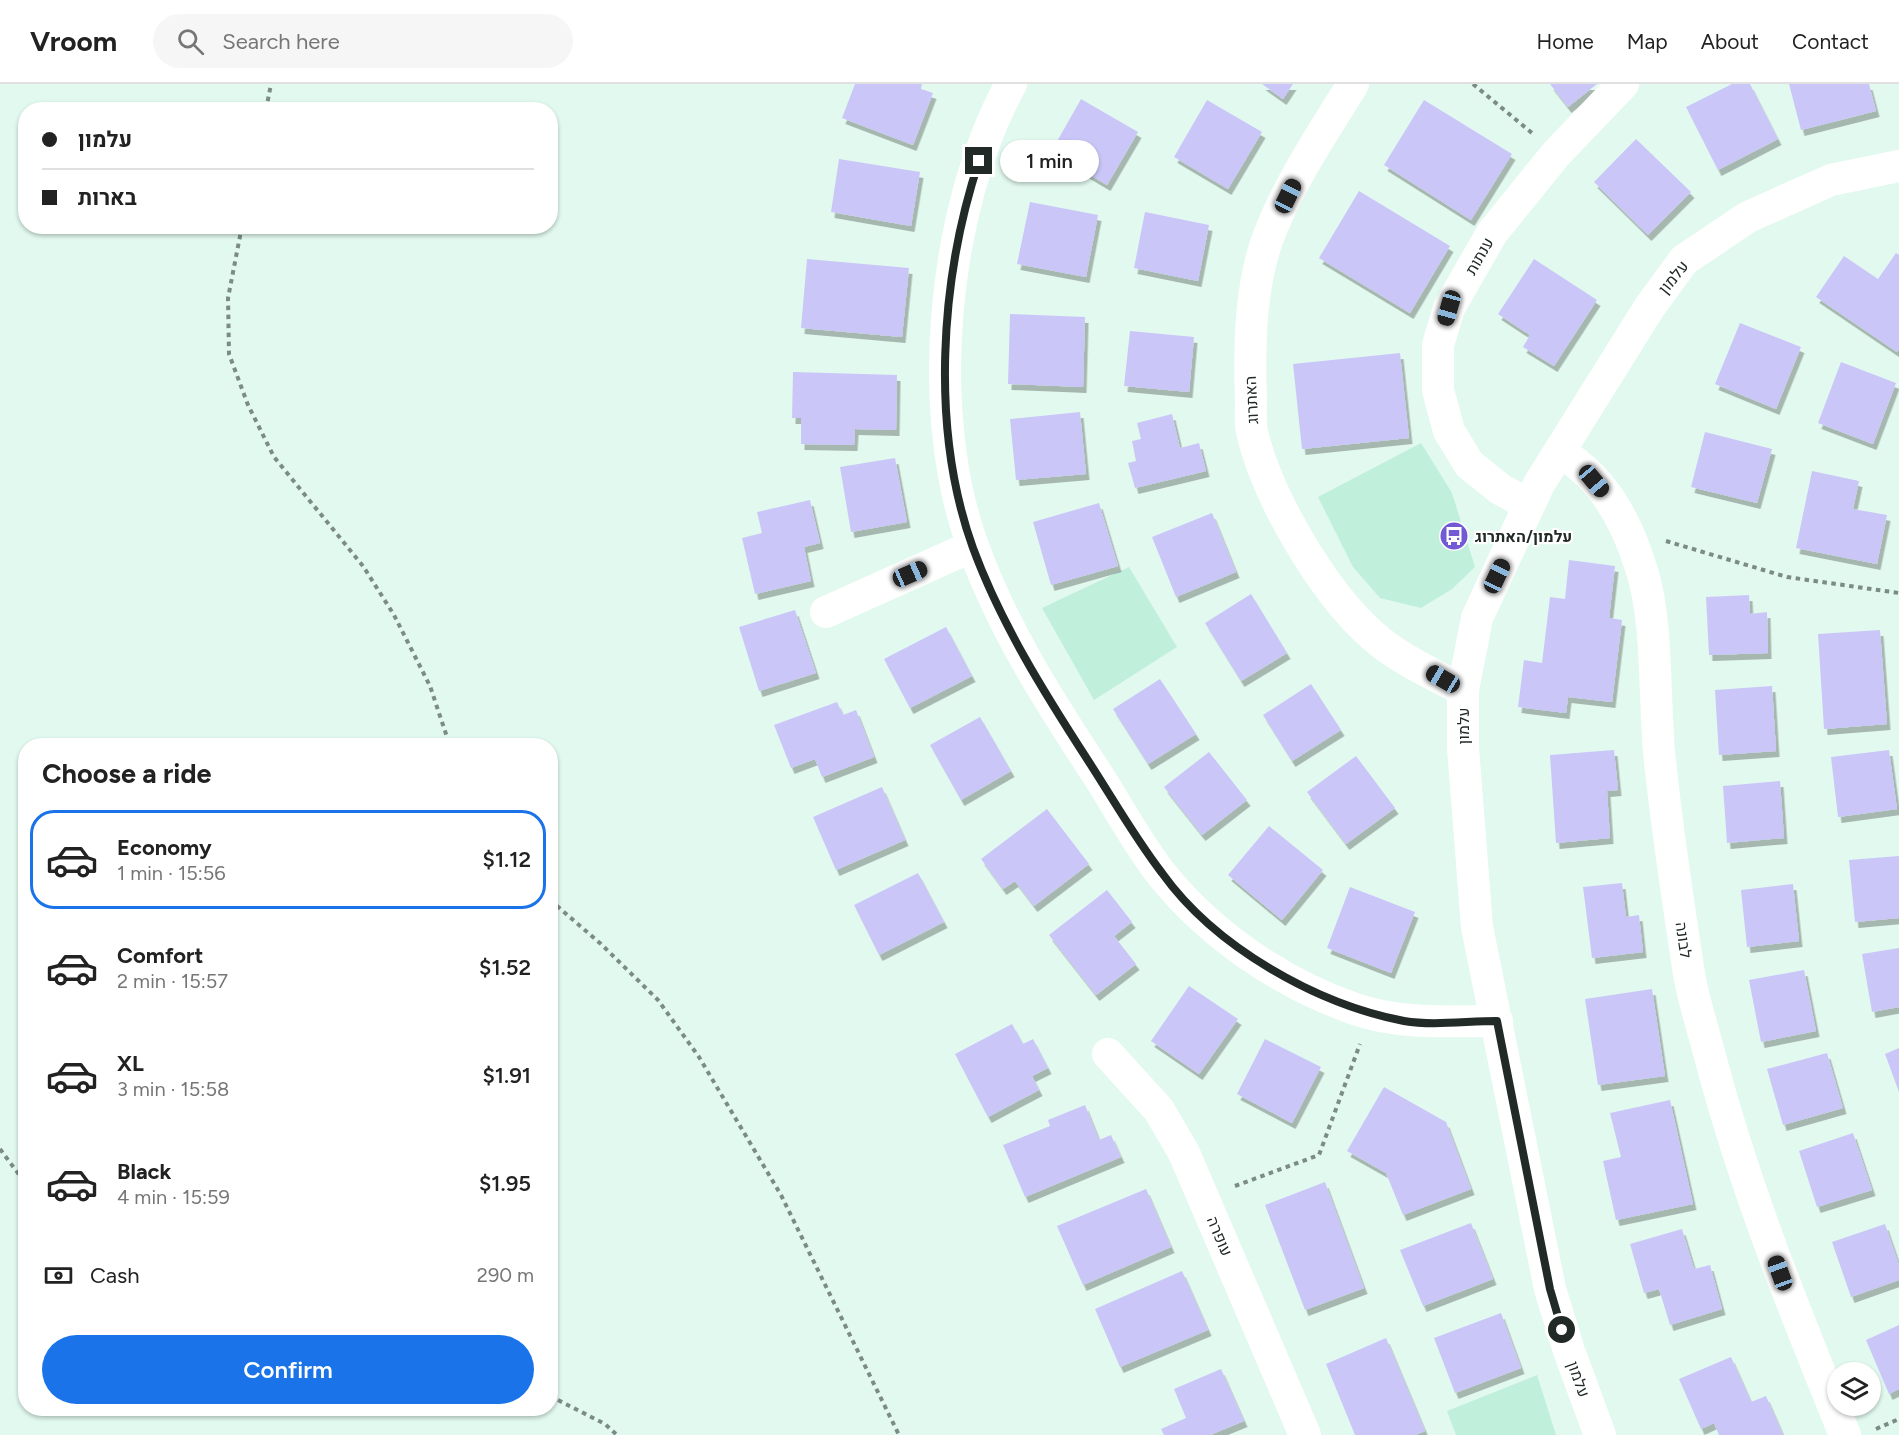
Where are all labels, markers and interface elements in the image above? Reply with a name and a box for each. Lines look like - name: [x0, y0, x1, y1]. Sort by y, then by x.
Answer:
- search box: [153, 14, 573, 68]
- text: Vroom: [30, 24, 117, 58]
- icon: search: [174, 25, 207, 58]
- text: Search here: [222, 28, 340, 55]
- text: Home: [1537, 29, 1594, 54]
- text: Map: [1627, 29, 1668, 54]
- text: About: [1701, 29, 1759, 54]
- text: Contact: [1792, 29, 1869, 54]
- text: עלמון: [78, 126, 132, 153]
- callout: 1 min: [1000, 140, 1099, 182]
- route end: [965, 147, 992, 174]
- text: 1 min: [1026, 149, 1073, 173]
- car: [1272, 176, 1304, 216]
- text: בארות: [78, 184, 137, 211]
- street label: ענתות: [1461, 234, 1498, 278]
- street label: עלמון: [1654, 257, 1692, 298]
- car: [1435, 288, 1463, 328]
- street label: האתרוג: [1241, 375, 1262, 425]
- car: [1576, 461, 1612, 501]
- bus stop icon: עלמון/האתרוג: [1438, 520, 1470, 552]
- place label: עלמון/האתרוג: [1475, 527, 1572, 546]
- car: [1481, 556, 1513, 596]
- car: [890, 558, 930, 590]
- car: [1423, 662, 1463, 696]
- street label: עלמון: [1454, 708, 1473, 744]
- text: Choose a ride: [42, 757, 211, 790]
- icon: car: [45, 833, 99, 887]
- text: Economy: [117, 834, 212, 861]
- text: $1.12: [483, 846, 531, 873]
- text: 1 min · 15:56: [117, 861, 226, 885]
- street label: לבונה: [1672, 921, 1695, 960]
- icon: car: [45, 941, 99, 995]
- text: Comfort: [117, 942, 203, 969]
- text: $1.52: [479, 954, 531, 981]
- text: 2 min · 15:57: [117, 969, 228, 993]
- icon: car: [45, 1049, 99, 1103]
- text: XL: [117, 1050, 144, 1077]
- text: $1.91: [483, 1062, 531, 1089]
- text: 3 min · 15:58: [117, 1077, 229, 1101]
- icon: car: [45, 1157, 99, 1211]
- text: Black: [117, 1158, 171, 1185]
- text: $1.95: [479, 1170, 531, 1197]
- text: 4 min · 15:59: [117, 1185, 230, 1209]
- street label: עופרה: [1203, 1213, 1236, 1259]
- car: [1765, 1253, 1795, 1293]
- icon: cash: [42, 1259, 75, 1292]
- text: Cash: [90, 1262, 140, 1289]
- text: 290 m: [477, 1263, 534, 1287]
- route start: [1548, 1316, 1575, 1343]
- button: Confirm: [42, 1335, 534, 1404]
- street label: עלמון: [1563, 1359, 1594, 1400]
- map controls: [1827, 1362, 1881, 1416]
- button: layers: [1827, 1362, 1881, 1416]

